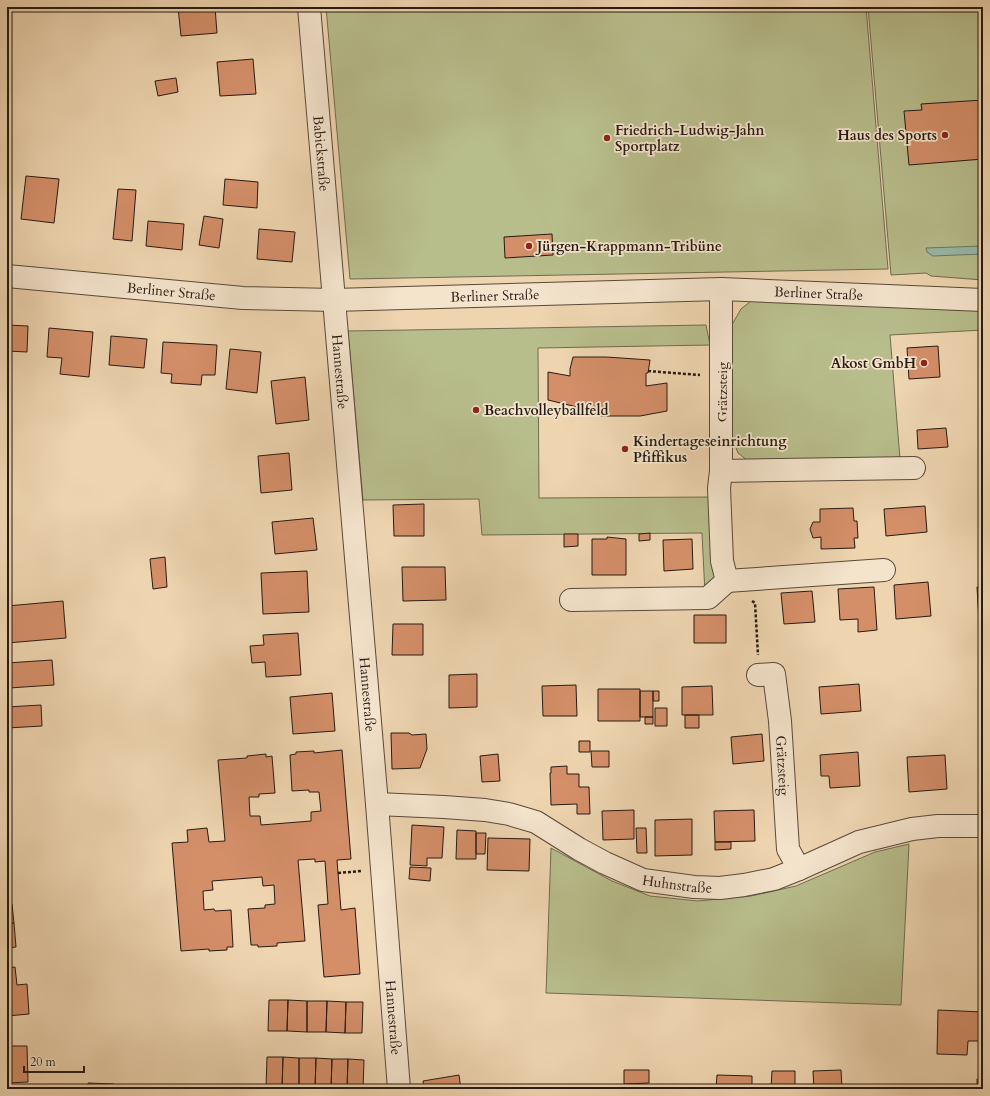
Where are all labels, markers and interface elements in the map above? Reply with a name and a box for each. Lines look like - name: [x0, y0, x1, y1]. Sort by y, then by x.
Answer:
- street label: Babickstraße: [309, 115, 334, 192]
- place label: Friedrich-Ludwig-Jahn Sportplatz: [615, 121, 764, 156]
- place label: Haus des Sports: [838, 126, 937, 145]
- marker: Haus des Sports: [940, 130, 950, 140]
- marker: Friedrich-Ludwig-Jahn Sportplatz: [602, 133, 612, 143]
- place label: Jürgen-Krappmann-Tribüne: [535, 237, 722, 256]
- marker: Jürgen-Krappmann-Tribüne: [524, 241, 534, 251]
- street label: Berliner Straße: [126, 278, 216, 305]
- street label: Berliner Straße: [774, 282, 864, 304]
- street label: Berliner Straße: [450, 285, 540, 306]
- street label: Hannestraße: [327, 333, 353, 410]
- place label: Akost GmbH: [831, 354, 916, 373]
- marker: Akost GmbH: [919, 358, 929, 368]
- street label: Grätzsteig: [713, 362, 732, 422]
- place label: Beachvolleyballfeld: [484, 401, 608, 420]
- marker: Beachvolleyballfeld: [471, 405, 481, 415]
- place label: Kindertageseinrichtung Pfiffikus: [633, 432, 787, 467]
- marker: Kindertageseinrichtung Pfiffikus: [620, 444, 630, 454]
- street label: Hannestraße: [355, 656, 380, 733]
- street label: Grätzsteig: [771, 735, 794, 796]
- street label: Huhnstraße: [641, 871, 712, 897]
- street label: Hannestraße: [381, 979, 406, 1056]
- scale bar: [24, 1048, 84, 1074]
- text: 20 m: [30, 1054, 57, 1070]

